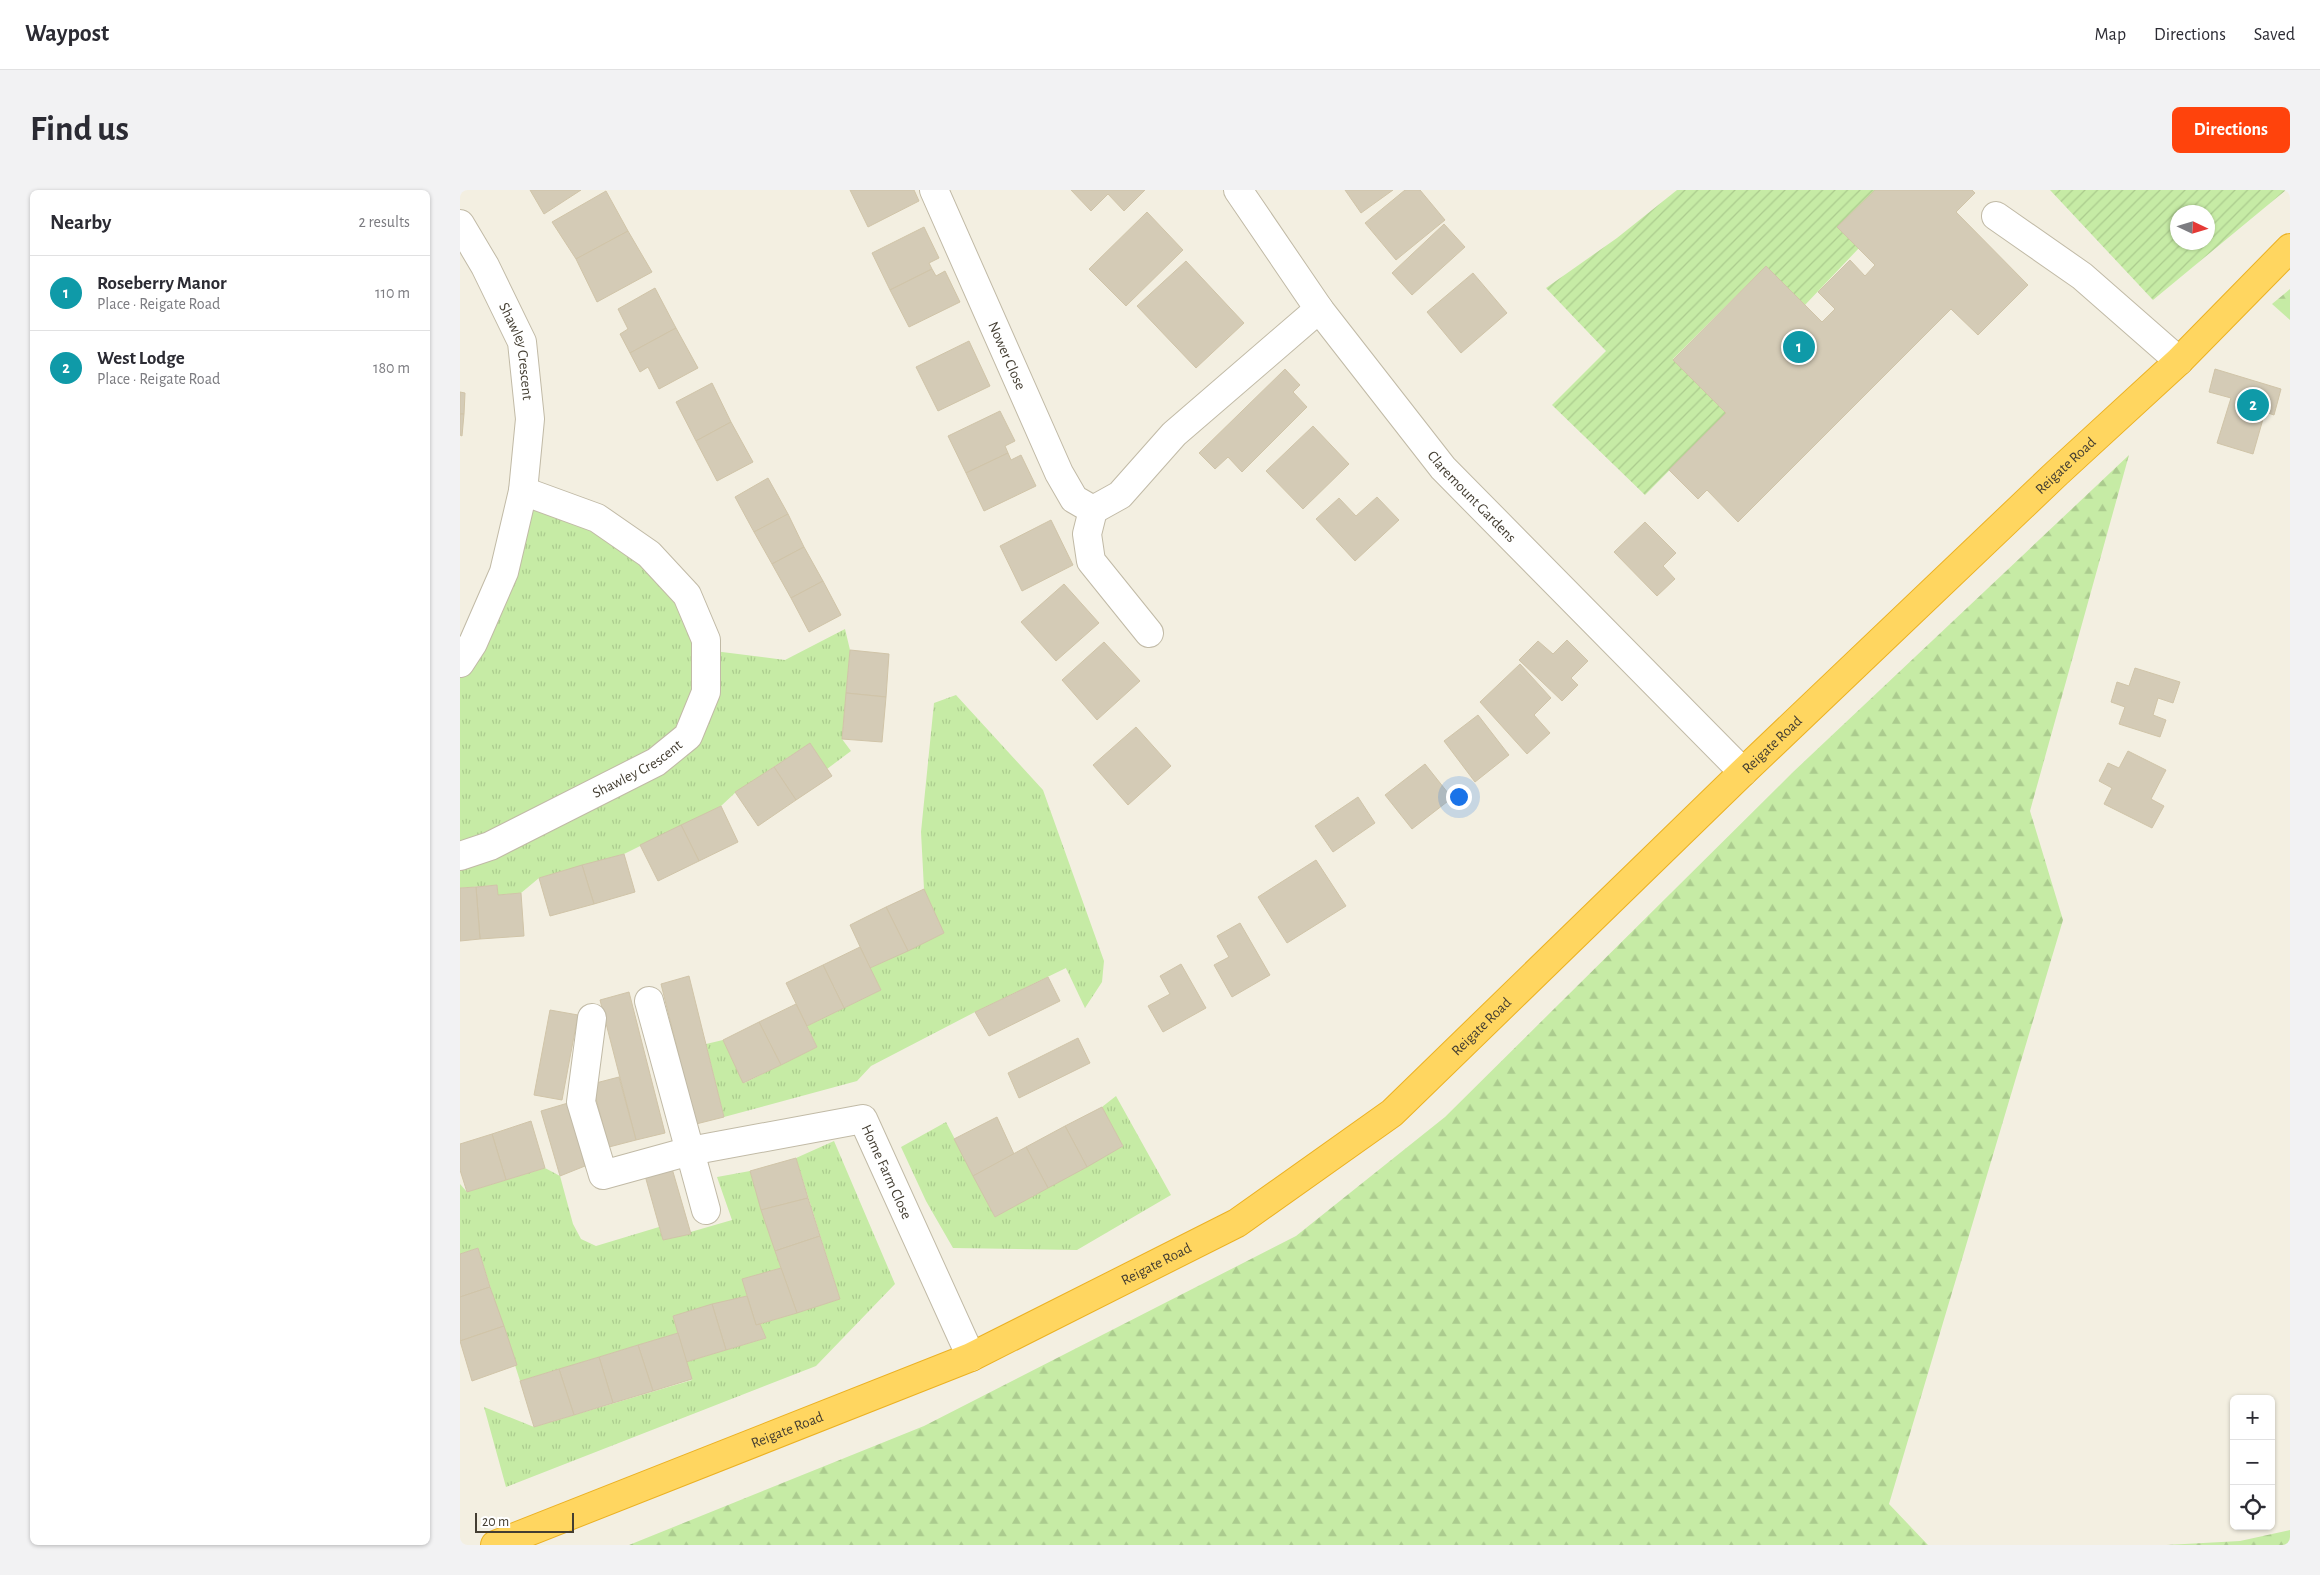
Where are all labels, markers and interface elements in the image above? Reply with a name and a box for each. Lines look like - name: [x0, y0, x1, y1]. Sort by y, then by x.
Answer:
- text: Waypost: [25, 22, 109, 46]
- text: Map: [2095, 26, 2126, 44]
- text: Directions: [2154, 26, 2226, 44]
- text: Saved: [2254, 26, 2295, 44]
- button: Directions: [2172, 107, 2290, 153]
- text: Find us: [30, 112, 129, 147]
- north arrow: [2170, 205, 2215, 250]
- text: Nearby: [50, 212, 111, 233]
- text: 2 results: [358, 214, 410, 230]
- text: Roseberry Manor: [97, 274, 227, 293]
- text: 1: [63, 285, 69, 301]
- text: 110 m: [375, 285, 410, 301]
- text: Place · Reigate Road: [97, 296, 220, 312]
- street label: Shawley Crescent: [496, 300, 535, 401]
- street label: Nower Close: [985, 320, 1028, 392]
- pin: 1: [1783, 328, 1815, 366]
- text: West Lodge: [97, 349, 185, 368]
- text: 2: [62, 360, 70, 376]
- text: 180 m: [373, 360, 410, 376]
- text: Place · Reigate Road: [97, 371, 220, 387]
- pin: 2: [2237, 386, 2269, 424]
- street label: Reigate Road: [2033, 434, 2099, 497]
- street label: Claremount Gardens: [1424, 448, 1519, 545]
- street label: Reigate Road: [1739, 713, 1805, 777]
- street label: Shawley Crescent: [590, 737, 685, 801]
- your location: [1446, 784, 1472, 810]
- street label: Reigate Road: [1449, 995, 1514, 1059]
- street label: Home Farm Close: [859, 1122, 914, 1222]
- street label: Reigate Road: [1119, 1240, 1194, 1288]
- map controls: [2230, 1395, 2275, 1530]
- button: +: [2230, 1395, 2275, 1440]
- street label: Reigate Road: [749, 1409, 826, 1451]
- button: −: [2230, 1440, 2275, 1485]
- button: locate: [2230, 1485, 2275, 1530]
- scale bar: [475, 1510, 574, 1533]
- text: 20 m: [482, 1515, 509, 1529]

